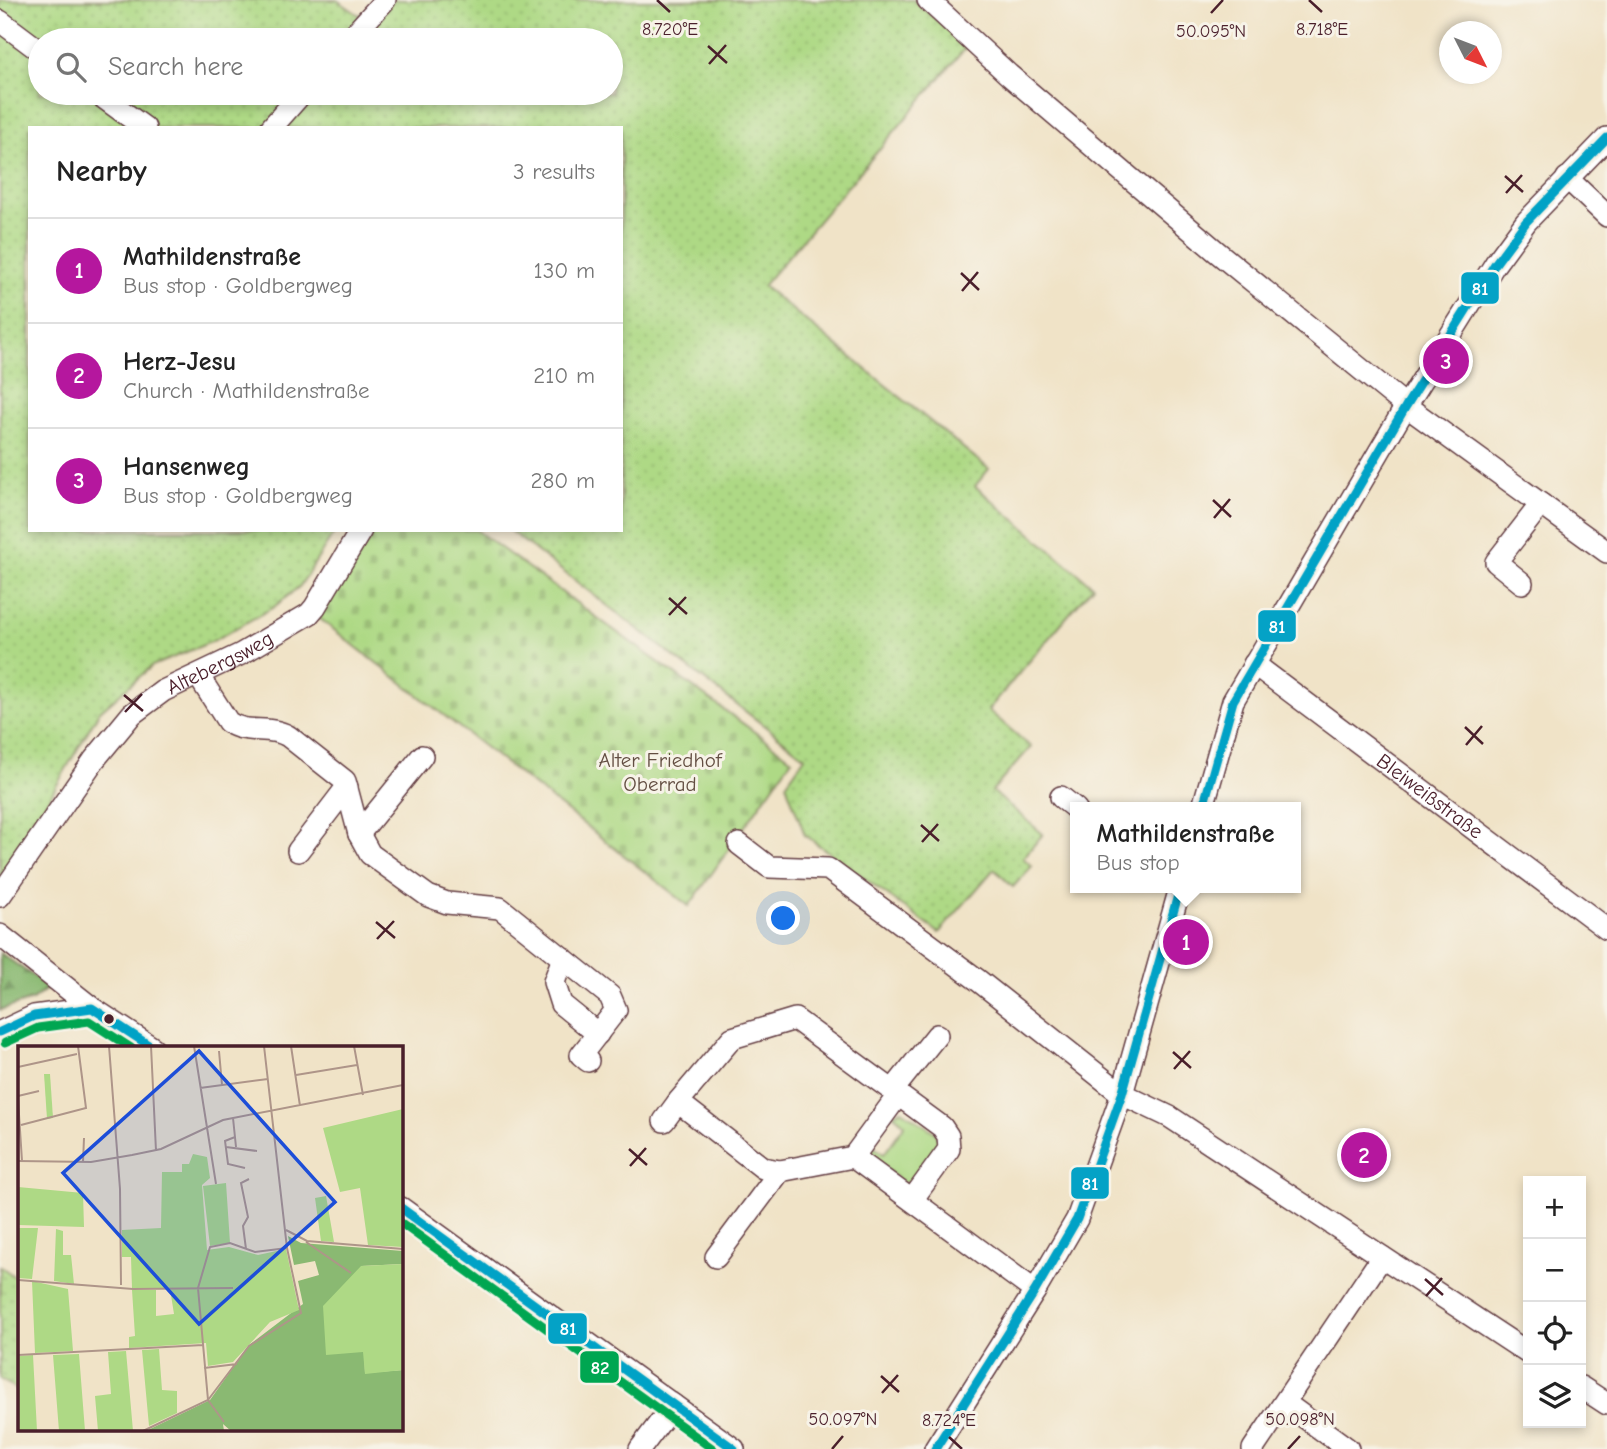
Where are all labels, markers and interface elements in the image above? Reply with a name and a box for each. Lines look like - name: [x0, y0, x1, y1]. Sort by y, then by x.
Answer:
- text: 8.720°E: [642, 19, 698, 40]
- text: 8.718°E: [1296, 19, 1348, 40]
- text: 50.095°N: [1176, 21, 1246, 42]
- north arrow: [1439, 21, 1502, 84]
- search box: [28, 28, 623, 105]
- icon: search: [52, 48, 90, 86]
- text: Search here: [108, 52, 243, 82]
- text: Nearby: [56, 154, 147, 189]
- text: 3 results: [513, 158, 595, 185]
- text: Mathildenstraße: [123, 242, 301, 272]
- text: 1: [74, 257, 84, 284]
- text: 130 m: [534, 257, 595, 284]
- line badge: 81: [1460, 271, 1500, 305]
- text: Bus stop · Goldbergweg: [123, 272, 353, 299]
- text: 81: [1471, 278, 1489, 300]
- pin: 3: [1423, 335, 1469, 387]
- text: Herz-Jesu: [123, 347, 236, 377]
- text: 2: [73, 362, 85, 389]
- text: 210 m: [533, 362, 595, 389]
- text: Church · Mathildenstraße: [123, 377, 370, 404]
- text: Hansenweg: [123, 452, 250, 482]
- text: 3: [73, 467, 85, 494]
- text: 280 m: [530, 467, 595, 494]
- text: Bus stop · Goldbergweg: [123, 482, 353, 509]
- line badge: 81: [1257, 609, 1297, 643]
- text: 81: [1268, 616, 1286, 638]
- street label: Altebergsweg: [163, 626, 277, 700]
- park label: Alter Friedhof Oberrad: [598, 748, 723, 796]
- street label: Bleiweißstraße: [1372, 748, 1488, 844]
- popup: [1070, 802, 1301, 893]
- text: Mathildenstraße: [1096, 819, 1275, 849]
- text: Bus stop: [1096, 849, 1180, 876]
- your location: [766, 901, 800, 935]
- pin: 1: [1163, 916, 1209, 968]
- unlabelled marker: [102, 1012, 116, 1026]
- inset map: [18, 1046, 402, 1432]
- pin: 2: [1341, 1129, 1387, 1181]
- line badge: 81: [1070, 1166, 1110, 1200]
- text: 81: [1081, 1173, 1099, 1195]
- map controls: [1523, 1176, 1586, 1428]
- button: +: [1523, 1176, 1586, 1239]
- button: −: [1523, 1239, 1586, 1302]
- button: locate: [1523, 1302, 1586, 1365]
- line badge: 81: [547, 1312, 588, 1345]
- text: 81: [559, 1318, 577, 1340]
- line badge: 82: [579, 1350, 620, 1384]
- text: 82: [590, 1357, 610, 1379]
- button: layers: [1523, 1365, 1586, 1428]
- text: 50.097°N: [809, 1409, 877, 1430]
- text: 50.098°N: [1265, 1409, 1335, 1430]
- text: 8.724°E: [922, 1410, 976, 1431]

